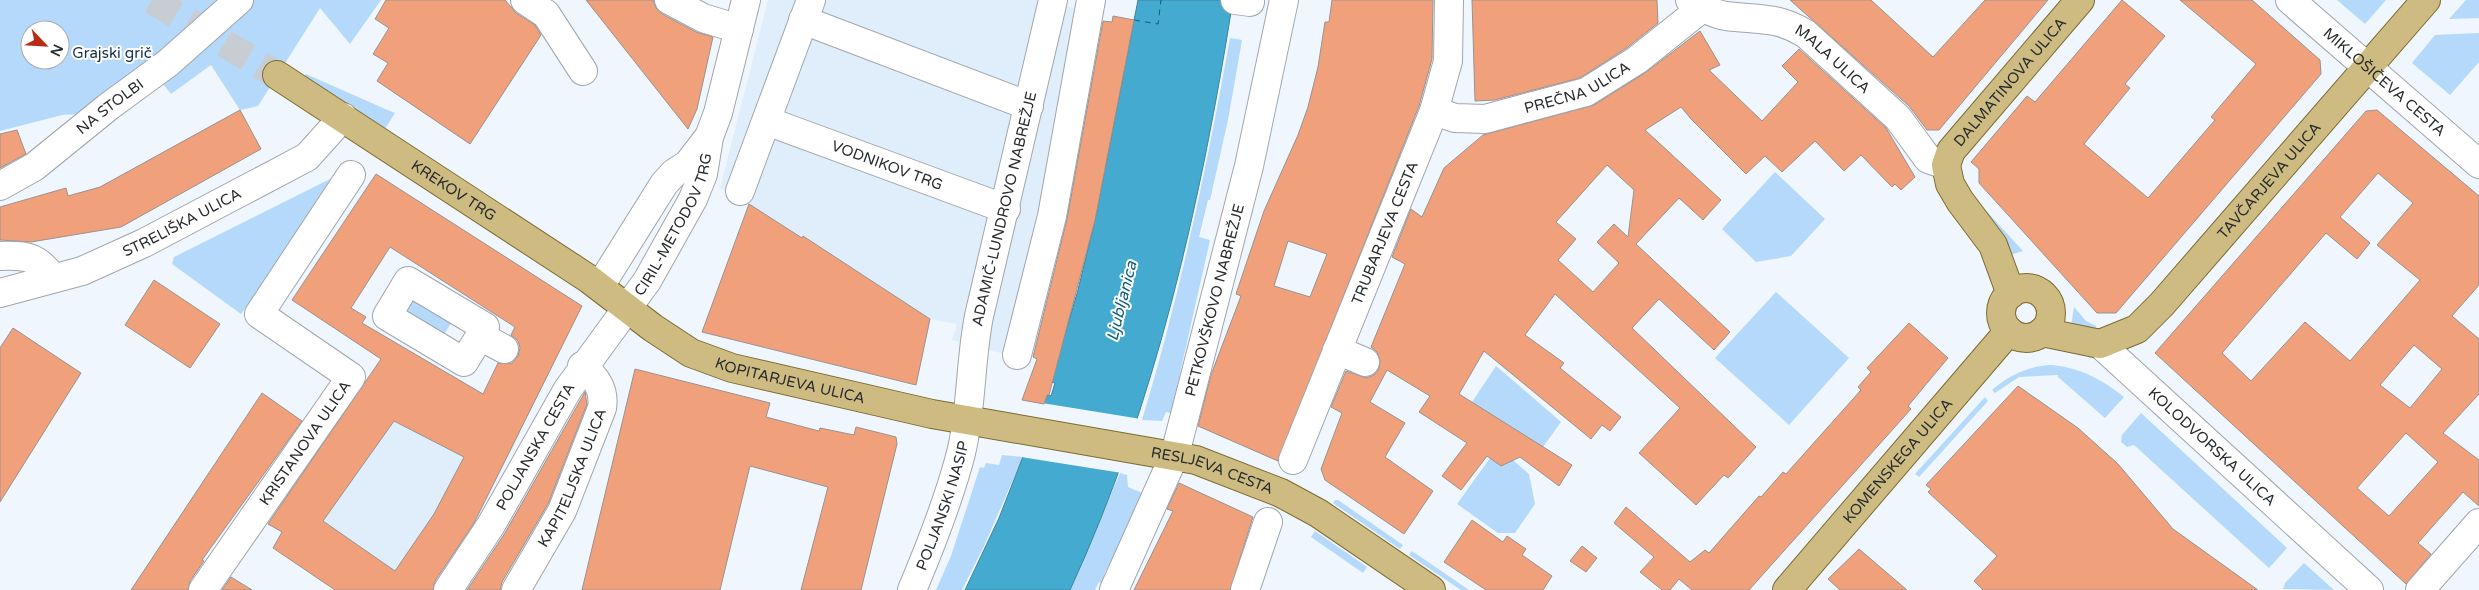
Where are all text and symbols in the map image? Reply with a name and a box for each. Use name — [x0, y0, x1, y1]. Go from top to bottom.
street label: DALMATINOVA ULICA — [1950, 14, 2070, 150]
north arrow — [20, 20, 70, 70]
street label: MALA ULICA — [1792, 20, 1874, 97]
street label: MIKLOŠIČEVA CESTA — [2320, 24, 2449, 140]
text: N — [46, 42, 66, 59]
park label: Grajski grič — [72, 44, 152, 62]
street label: PREČNA ULICA — [1522, 58, 1633, 117]
street label: NA STOLBI — [73, 75, 147, 138]
street label: ADAMIČ-LUNDROVO NABREŽJE — [968, 90, 1040, 328]
street label: TAVČARJEVA ULICA — [2214, 119, 2325, 243]
street label: VODNIKOV TRG — [829, 137, 945, 194]
street label: CIRIL-METODOV TRG — [630, 152, 715, 299]
street label: KREKOV TRG — [408, 156, 499, 225]
street label: TRUBARJEVA CESTA — [1348, 159, 1422, 307]
street label: STRELIŠKA ULICA — [120, 184, 244, 260]
street label: PETKOVŠKOVO NABREŽJE — [1181, 202, 1248, 398]
water label: Ljubljanica — [1102, 258, 1142, 343]
street label: KOPITARJEVA ULICA — [713, 354, 867, 407]
street label: KRISTANOVA ULICA — [256, 377, 355, 509]
street label: POLJANSKA CESTA — [492, 380, 579, 513]
street label: KOLODVORSKA ULICA — [2145, 384, 2280, 510]
street label: KOMENSKEGA ULICA — [1839, 395, 1956, 527]
street label: KAPITELJSKA ULICA — [534, 406, 610, 550]
street label: POLJANSKI NASIP — [912, 439, 972, 573]
street label: RESLJEVA CESTA — [1150, 443, 1276, 498]

